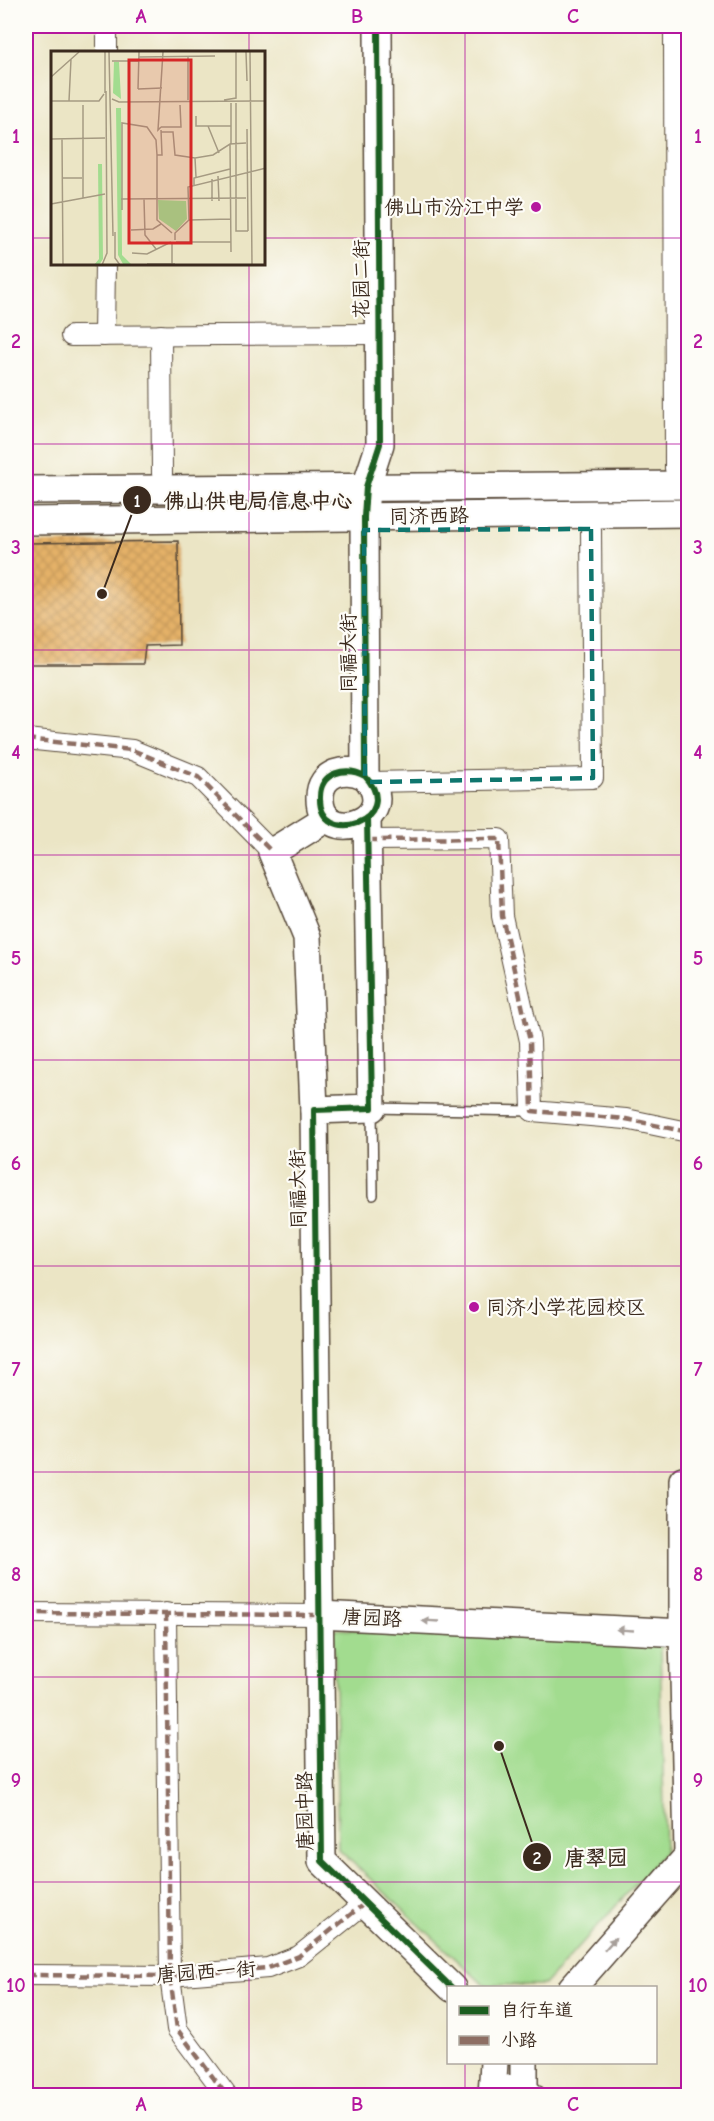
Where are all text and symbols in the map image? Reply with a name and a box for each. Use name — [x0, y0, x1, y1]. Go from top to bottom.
text: A — [135, 5, 147, 28]
text: B — [351, 5, 363, 28]
text: C — [567, 5, 579, 28]
inset map — [51, 51, 266, 266]
text: 1 — [12, 125, 20, 148]
text: 1 — [694, 125, 702, 148]
place label: 佛山市汾江中学 — [384, 196, 524, 219]
marker: 佛山市汾江中学 — [529, 200, 543, 214]
street label: 花园二街 — [350, 239, 373, 319]
text: 2 — [11, 330, 21, 353]
text: 2 — [693, 330, 703, 353]
callout: 佛山供电局信息中心 — [122, 481, 365, 520]
text: 佛山供电局信息中心 — [164, 489, 353, 513]
text: 1 — [133, 491, 141, 512]
street label: 同济西路 — [389, 504, 470, 528]
text: 3 — [11, 536, 21, 559]
text: 3 — [693, 536, 703, 559]
street label: 同福大街 — [337, 613, 360, 693]
text: 4 — [11, 741, 21, 764]
text: 4 — [693, 741, 703, 764]
text: 5 — [11, 947, 21, 970]
text: 5 — [693, 947, 703, 970]
street label: 同福大街 — [286, 1149, 310, 1229]
text: 6 — [11, 1152, 21, 1175]
text: 6 — [693, 1152, 703, 1175]
place label: 同济小学花园校区 — [486, 1296, 646, 1319]
marker: 同济小学花园校区 — [467, 1300, 481, 1314]
text: 7 — [12, 1358, 21, 1381]
text: 7 — [694, 1358, 703, 1381]
text: 8 — [11, 1563, 21, 1586]
text: 8 — [693, 1563, 703, 1586]
street label: 唐园路 — [341, 1605, 404, 1631]
one-way arrow — [420, 1616, 439, 1625]
one-way arrow — [615, 1626, 634, 1635]
text: 9 — [11, 1769, 21, 1792]
text: 9 — [693, 1769, 703, 1792]
street label: 唐园中路 — [293, 1770, 317, 1851]
callout: 唐翠园 — [522, 1838, 639, 1877]
text: 唐翠园 — [565, 1846, 628, 1870]
text: 2 — [533, 1848, 542, 1869]
one-way arrow — [604, 1936, 617, 1952]
street label: 唐园西一街 — [155, 1957, 257, 1987]
text: 10 — [6, 1974, 26, 1997]
text: 10 — [688, 1974, 708, 1997]
legend — [447, 1986, 657, 2064]
text: 自行车道 — [501, 2000, 573, 2021]
text: 小路 — [501, 2030, 537, 2051]
text: A — [135, 2093, 147, 2116]
text: B — [351, 2093, 363, 2116]
text: C — [567, 2093, 579, 2116]

